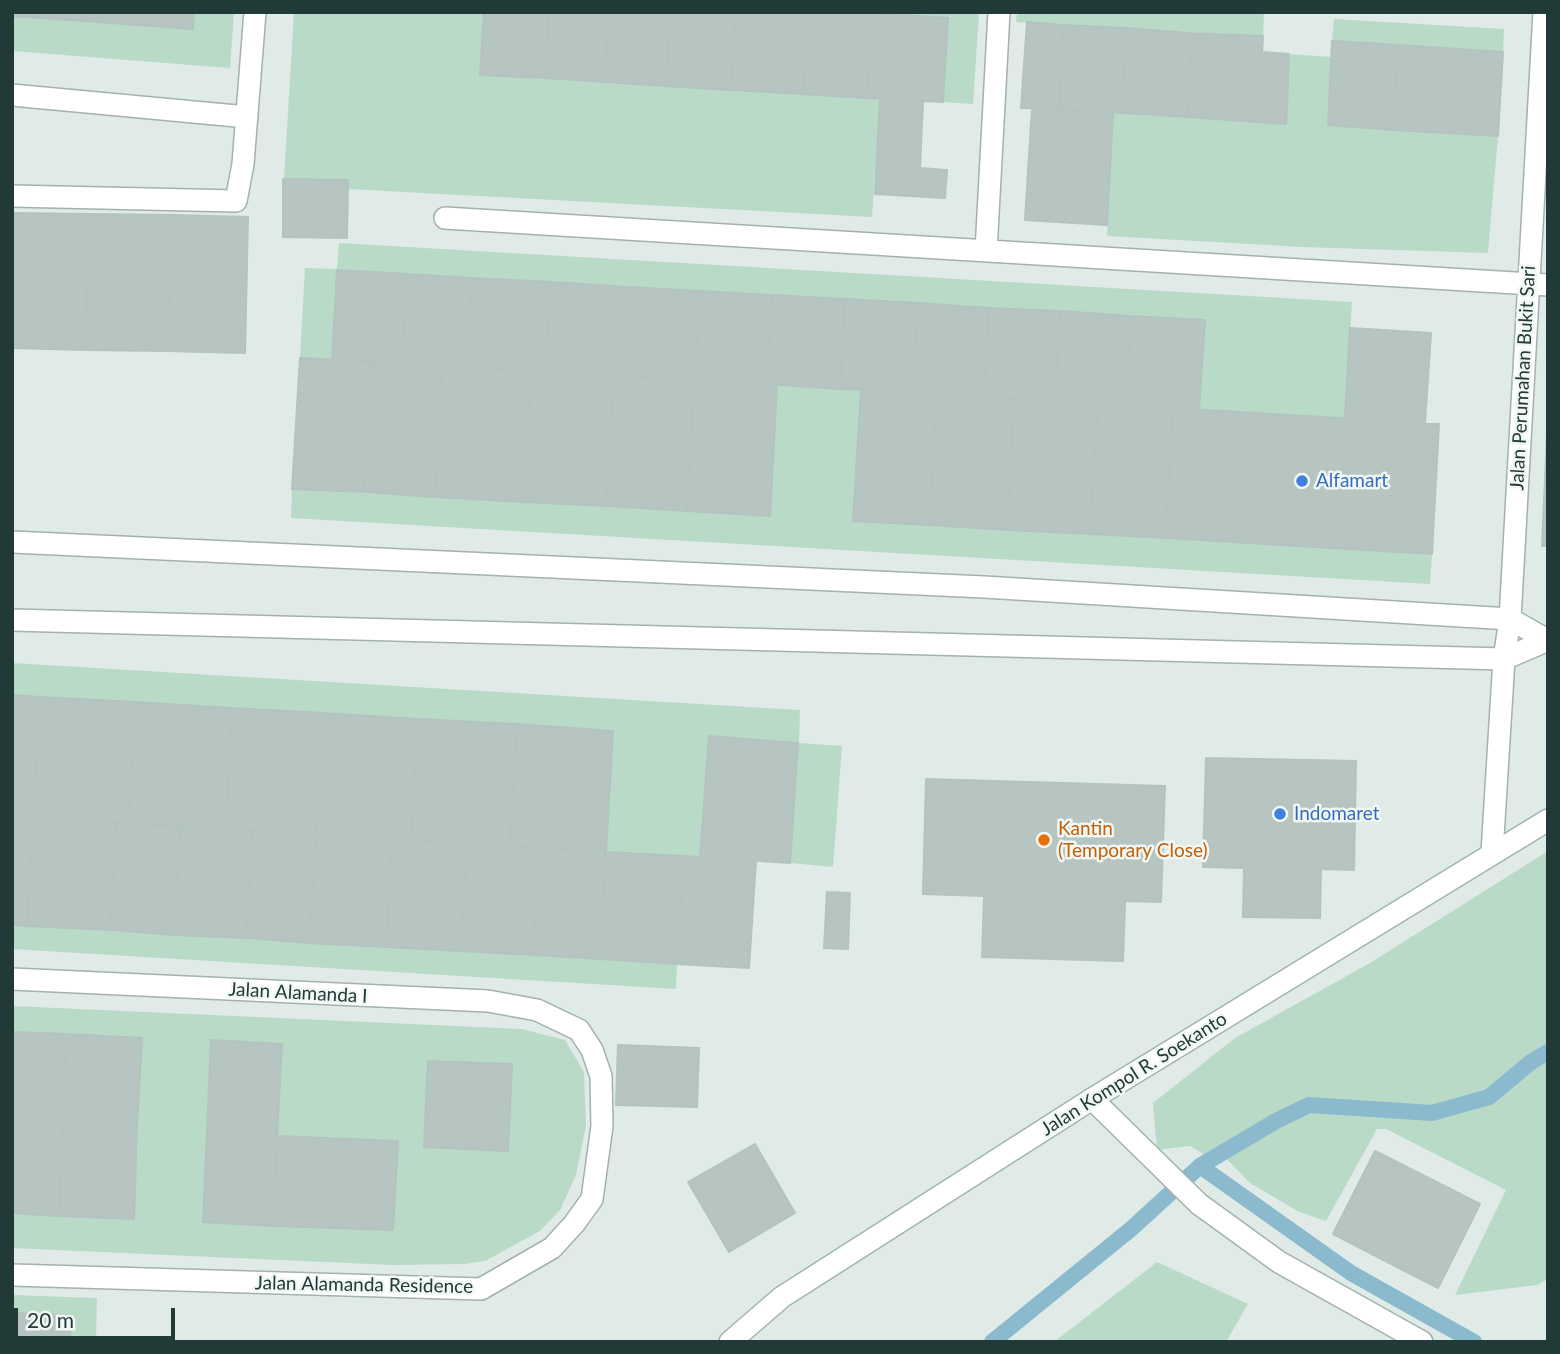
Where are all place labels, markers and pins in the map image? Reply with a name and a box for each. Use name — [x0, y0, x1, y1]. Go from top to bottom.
place label: Alfamart — [1316, 470, 1388, 492]
marker: Alfamart — [1294, 473, 1310, 489]
place label: Indomaret — [1294, 803, 1380, 825]
marker: Indomaret — [1272, 806, 1288, 822]
place label: Kantin (Temporary Close) — [1058, 818, 1208, 862]
marker: Kantin (Temporary Close) — [1036, 832, 1052, 848]

